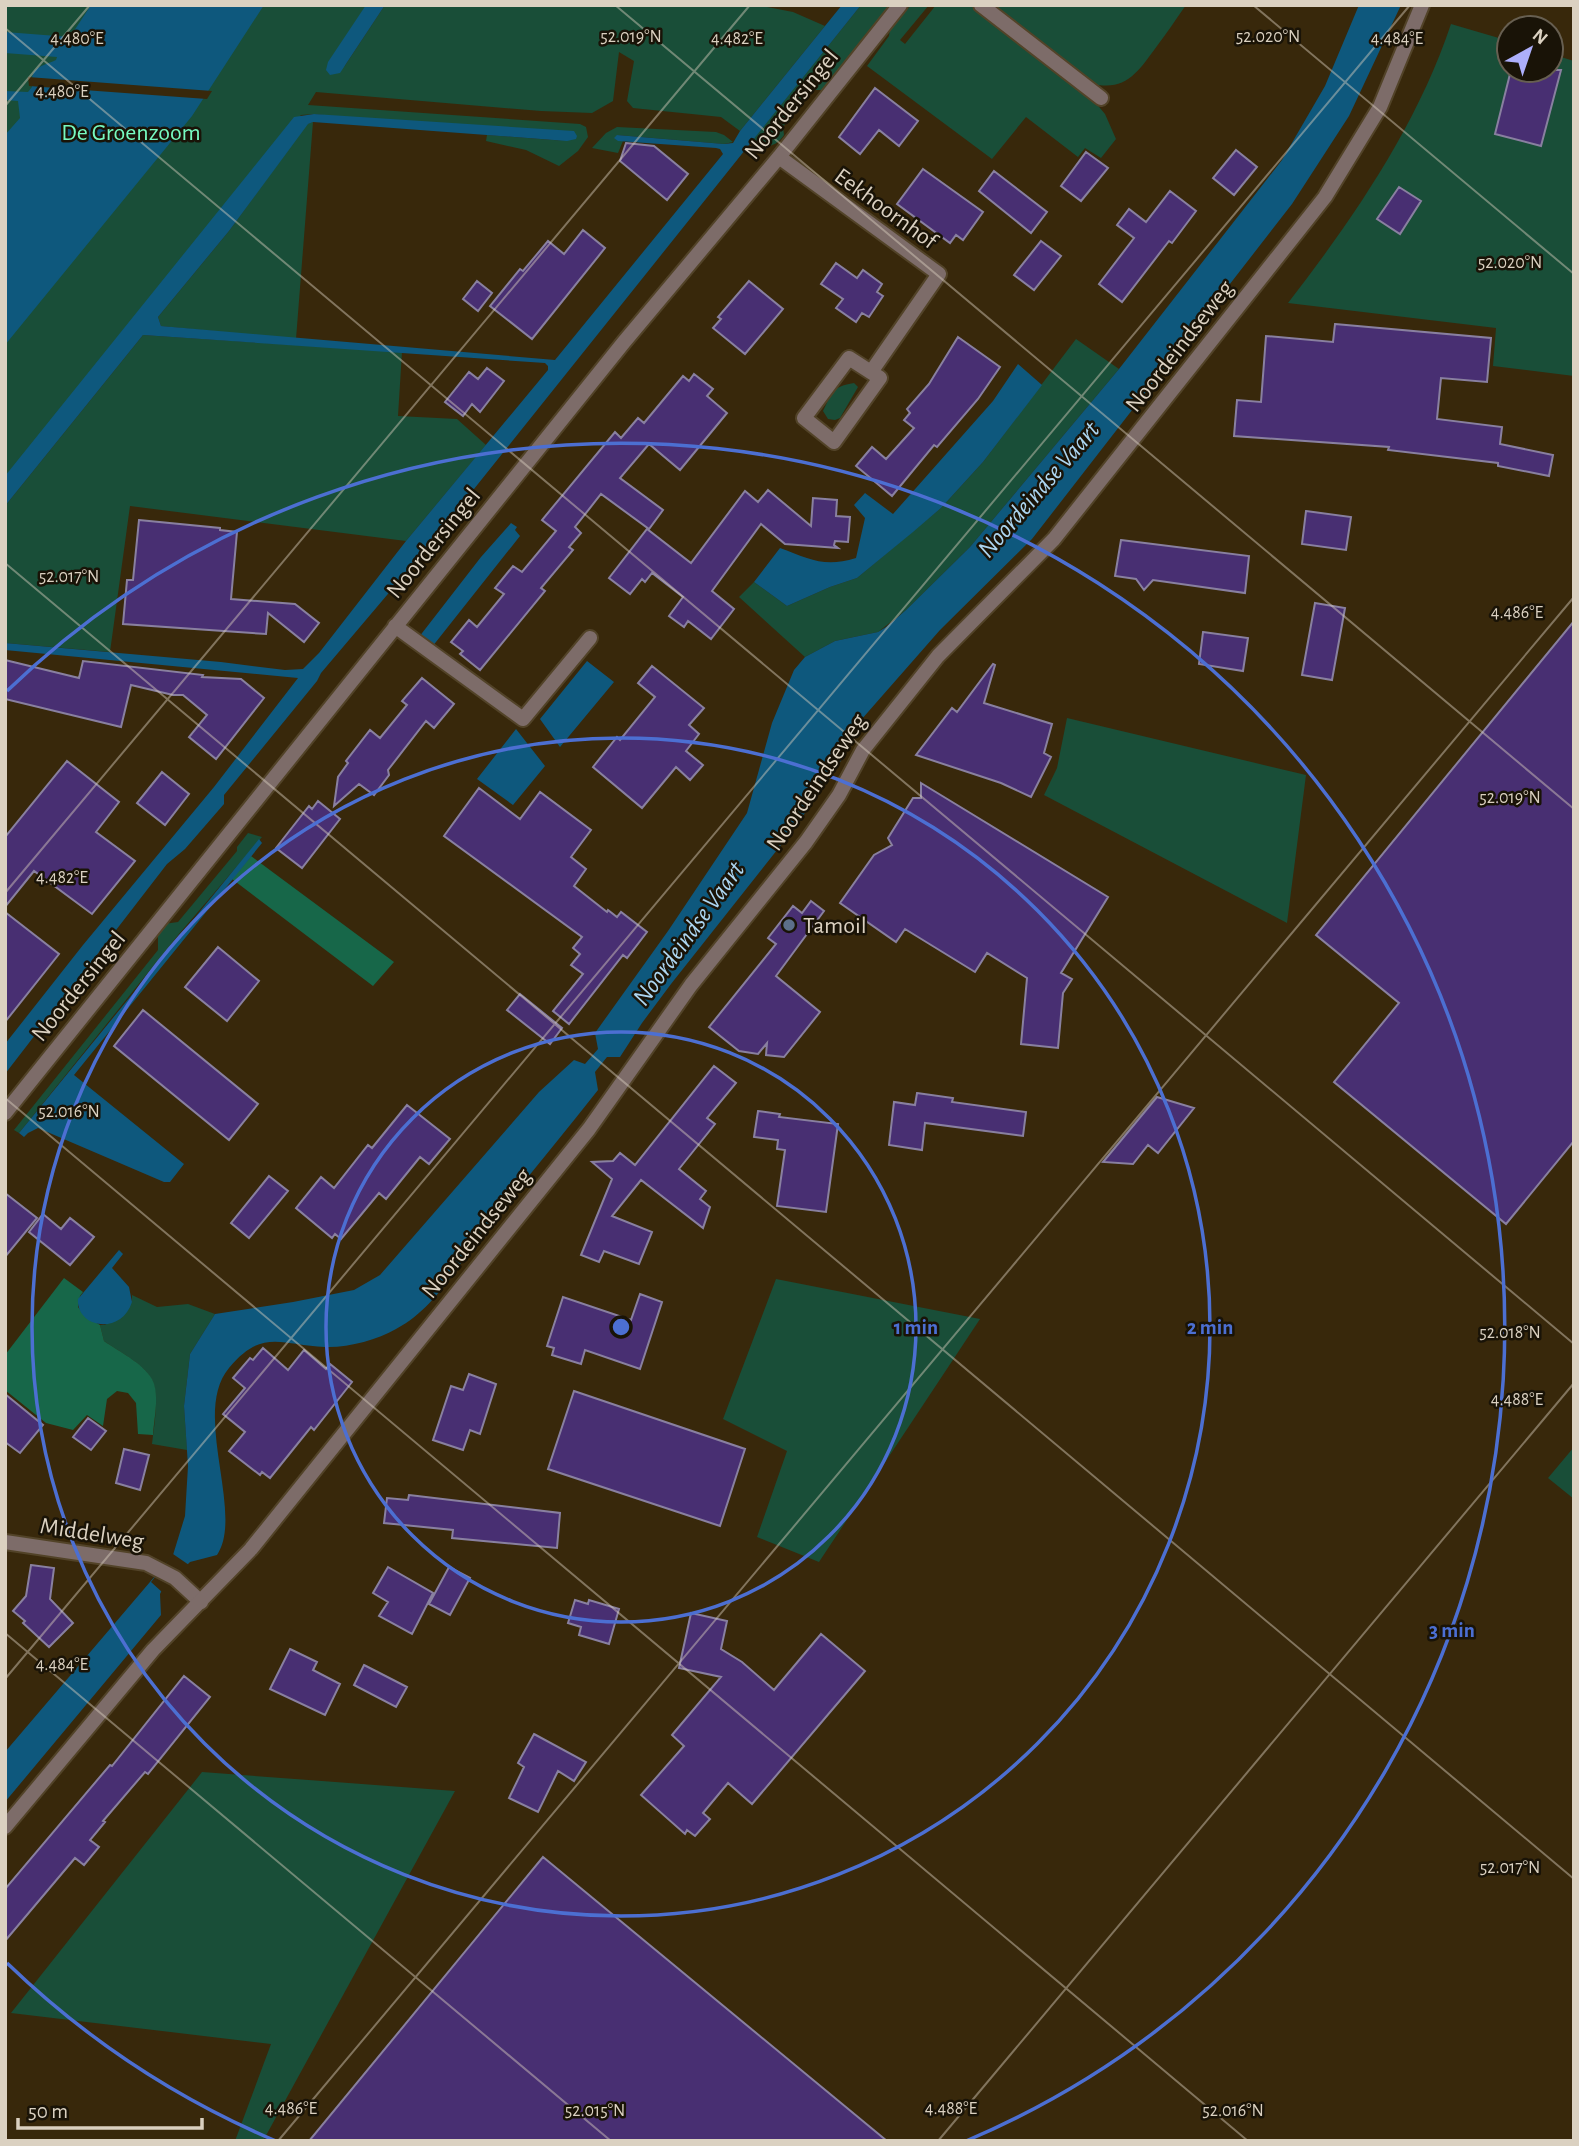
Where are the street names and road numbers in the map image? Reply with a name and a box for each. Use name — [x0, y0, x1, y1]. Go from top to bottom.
street label: Noordersingel — [740, 45, 843, 164]
street label: Eekhoornhof — [830, 164, 942, 255]
street label: Noordeindseweg — [1121, 276, 1238, 417]
street label: Noordersingel — [382, 484, 485, 603]
street label: Noordeindseweg — [762, 710, 872, 855]
street label: Noordersingel — [27, 927, 130, 1046]
street label: Noordeindseweg — [417, 1164, 536, 1303]
street label: Middelweg — [38, 1514, 146, 1554]

